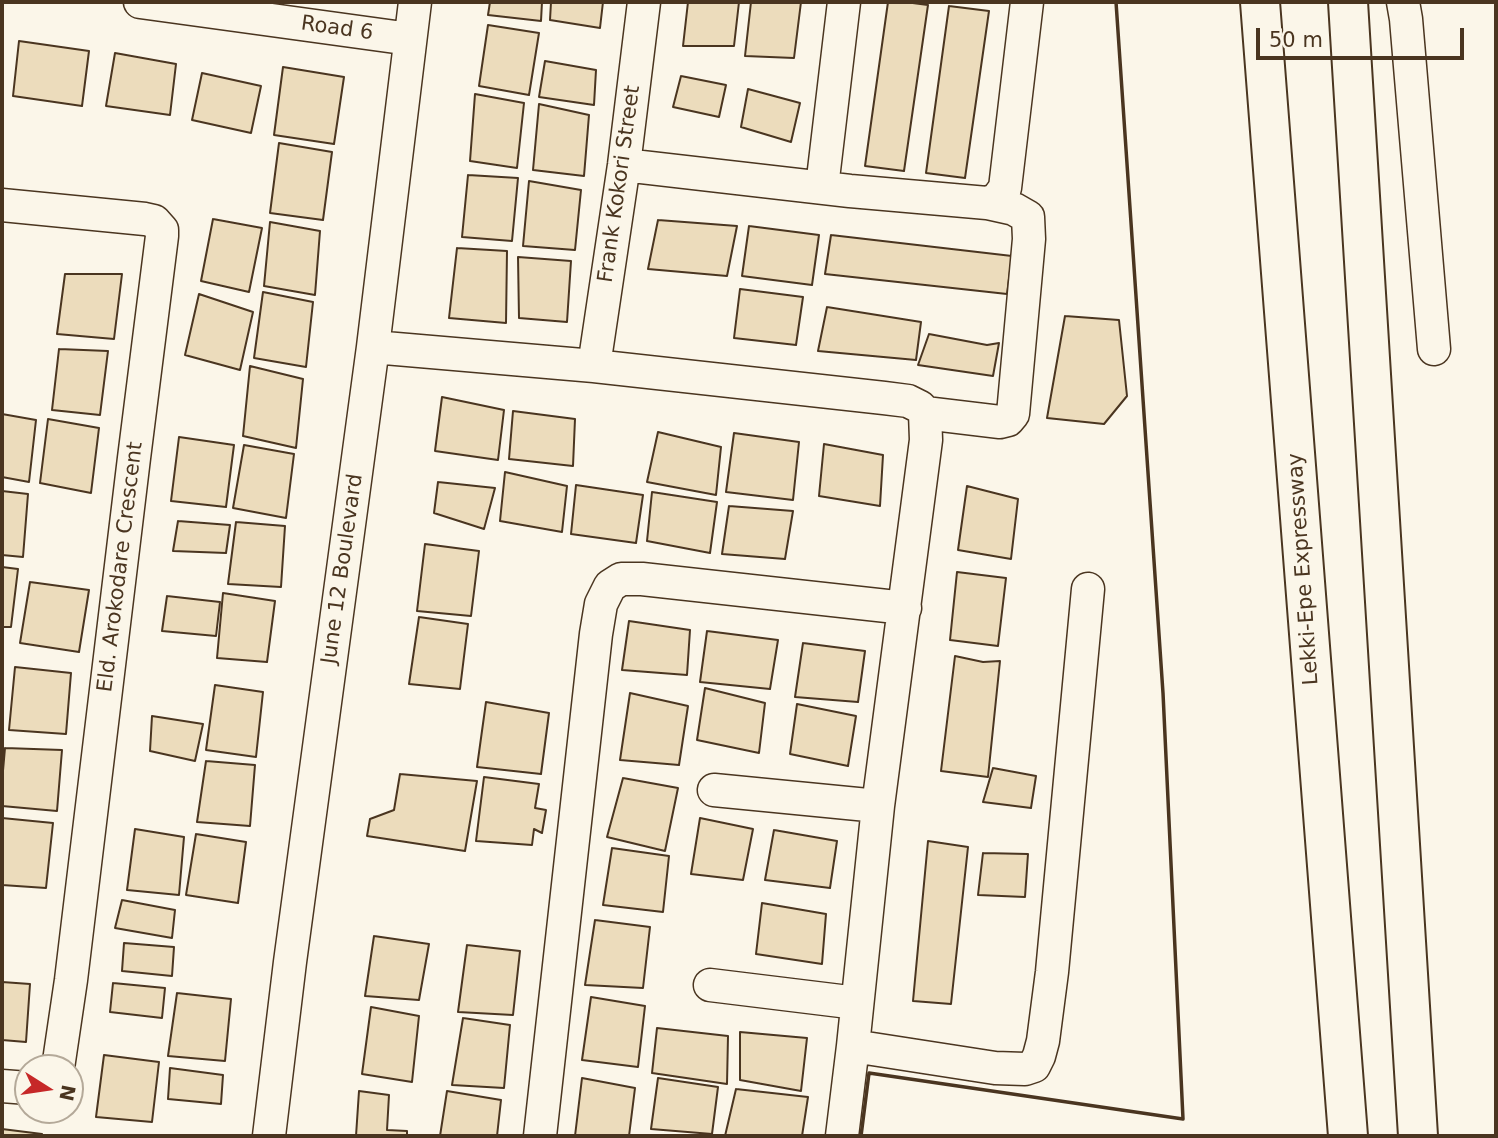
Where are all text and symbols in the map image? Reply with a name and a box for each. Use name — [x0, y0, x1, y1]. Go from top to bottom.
street label: Road 6 — [299, 11, 375, 47]
scale bar — [1260, 14, 1468, 58]
text: 50 m — [1269, 28, 1323, 52]
street label: Frank Kokori Street — [594, 84, 646, 284]
street label: Eld. Arokodare Crescent — [93, 440, 149, 694]
street label: Lekki-Epe Expressway — [1283, 452, 1325, 686]
street label: June 12 Boulevard — [317, 472, 369, 666]
north arrow — [14, 1054, 84, 1124]
text: N — [55, 1083, 80, 1103]

